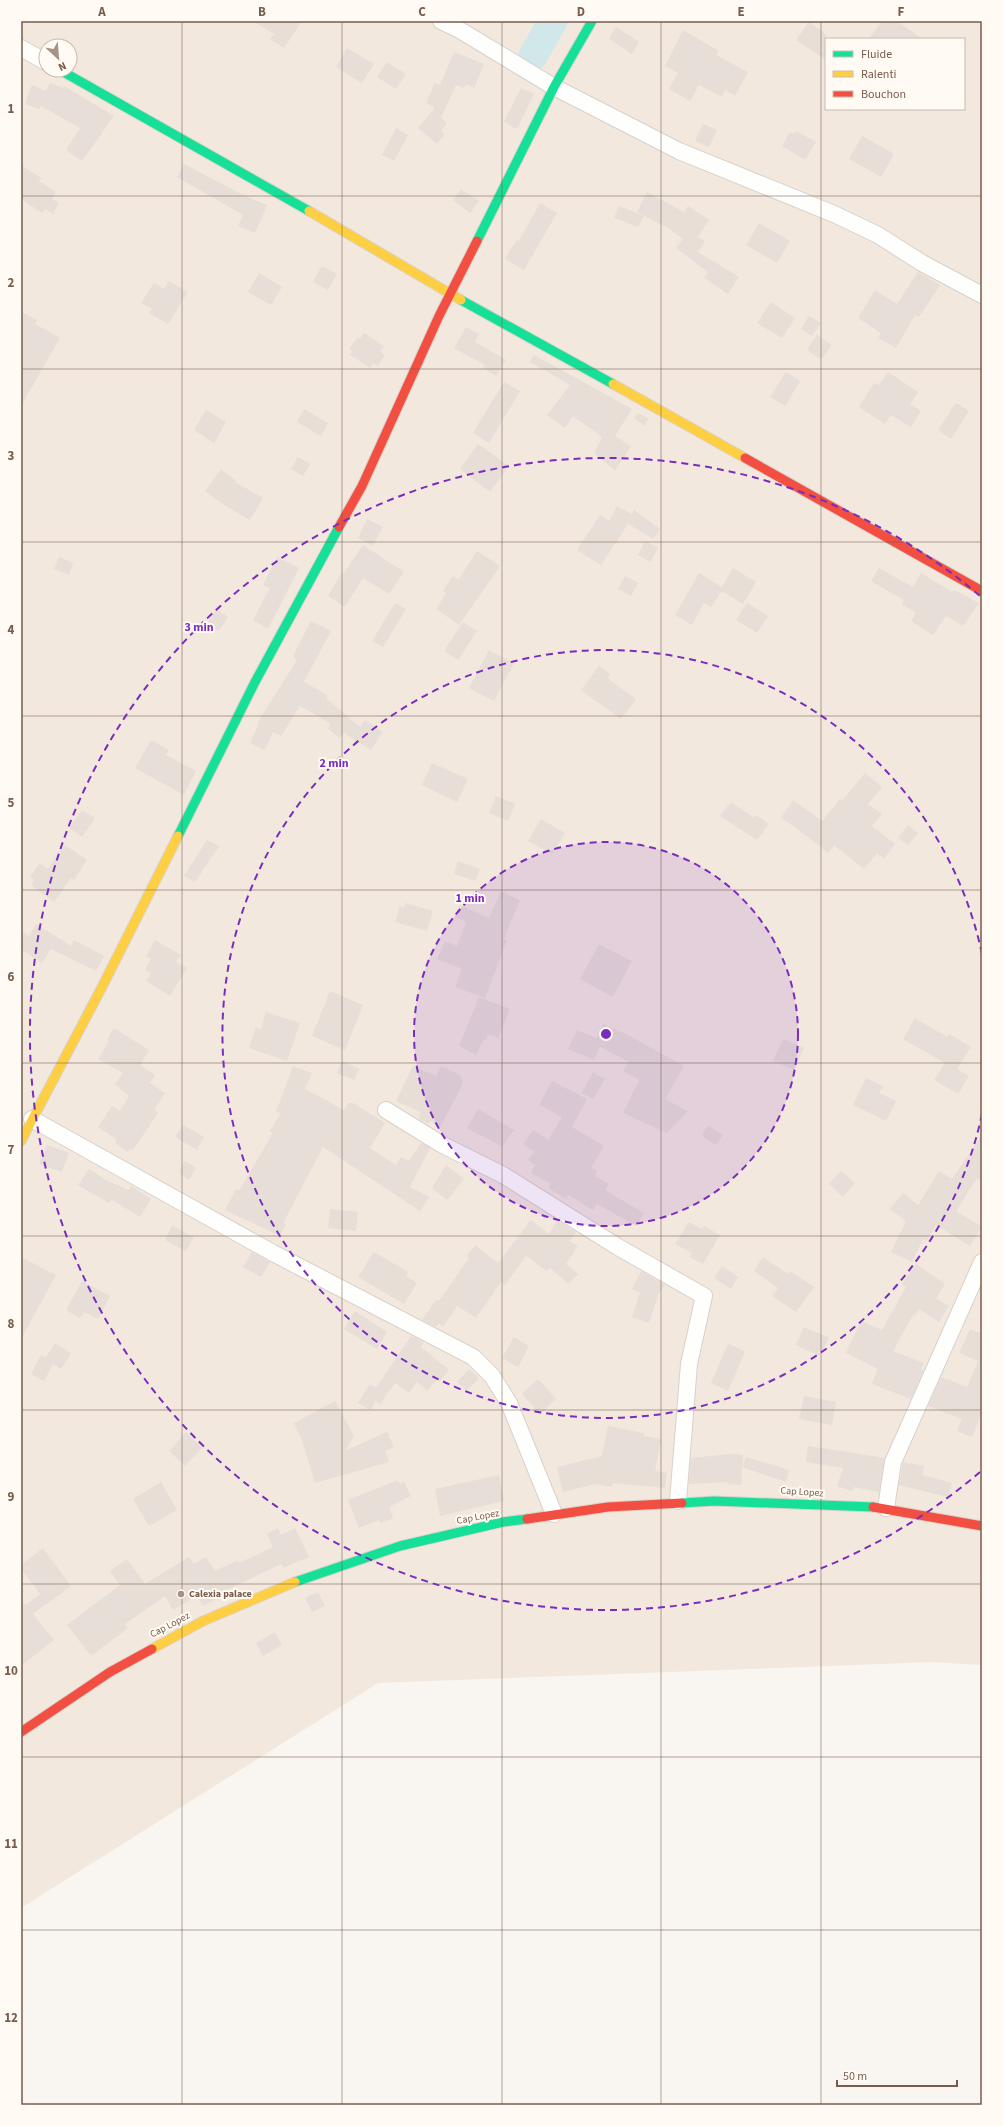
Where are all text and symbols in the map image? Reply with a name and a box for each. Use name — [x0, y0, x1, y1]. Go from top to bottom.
text: A — [97, 3, 106, 21]
text: B — [258, 3, 266, 21]
text: C — [418, 3, 426, 21]
text: D — [577, 3, 585, 21]
text: E — [737, 3, 745, 21]
text: F — [898, 3, 905, 21]
north arrow — [38, 38, 78, 78]
legend — [825, 38, 965, 110]
text: Fluide — [861, 46, 892, 63]
text: N — [56, 58, 69, 75]
text: Ralenti — [861, 66, 896, 83]
text: Bouchon — [861, 86, 906, 103]
text: 1 — [8, 100, 15, 118]
text: 2 — [8, 274, 15, 292]
text: 3 — [8, 447, 15, 465]
text: 3 min — [184, 619, 214, 636]
text: 4 — [8, 621, 15, 639]
text: 2 min — [319, 755, 349, 772]
text: 5 — [8, 794, 15, 812]
text: 1 min — [455, 890, 485, 907]
text: 6 — [8, 968, 15, 986]
centre of rings — [599, 1027, 613, 1041]
text: 7 — [8, 1141, 15, 1159]
text: 8 — [8, 1315, 15, 1333]
street label: Cap Lopez — [780, 1484, 824, 1500]
text: 9 — [8, 1488, 15, 1506]
street label: Cap Lopez — [455, 1506, 501, 1528]
place label: Calexia palace — [189, 1587, 252, 1601]
marker: Calexia palace — [176, 1589, 186, 1599]
street label: Cap Lopez — [148, 1609, 192, 1641]
text: 10 — [4, 1662, 18, 1680]
text: 11 — [4, 1835, 18, 1853]
text: 12 — [4, 2009, 18, 2027]
scale bar — [837, 2062, 957, 2088]
text: 50 m — [843, 2068, 867, 2085]

